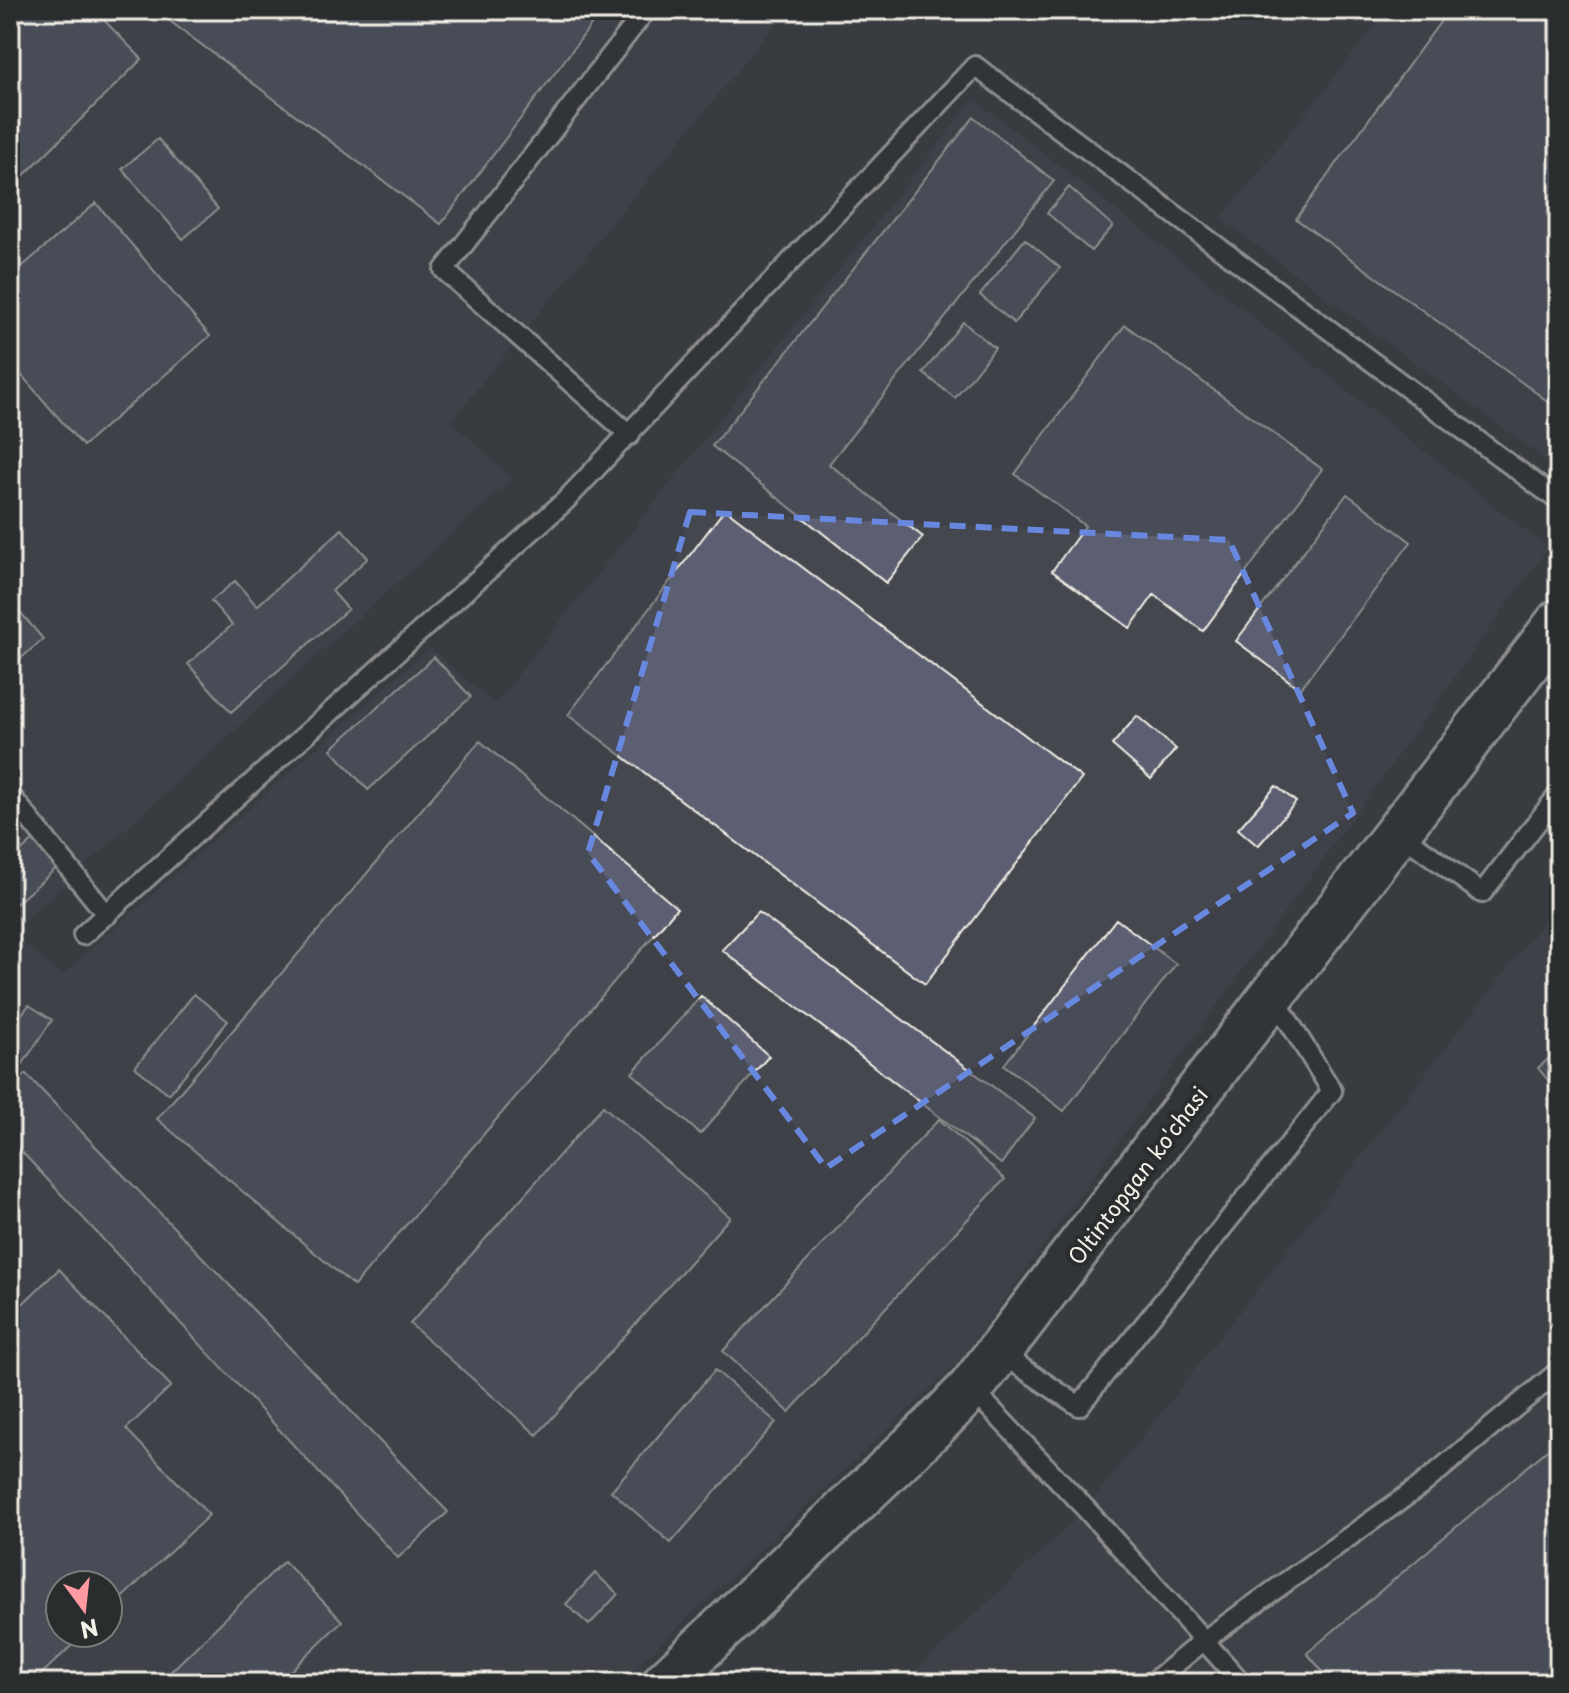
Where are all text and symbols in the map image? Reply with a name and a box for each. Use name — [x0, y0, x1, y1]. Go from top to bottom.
street label: Oltintopgan ko'chasi — [1059, 1079, 1215, 1271]
north arrow — [44, 1569, 124, 1649]
text: N — [77, 1612, 102, 1648]

